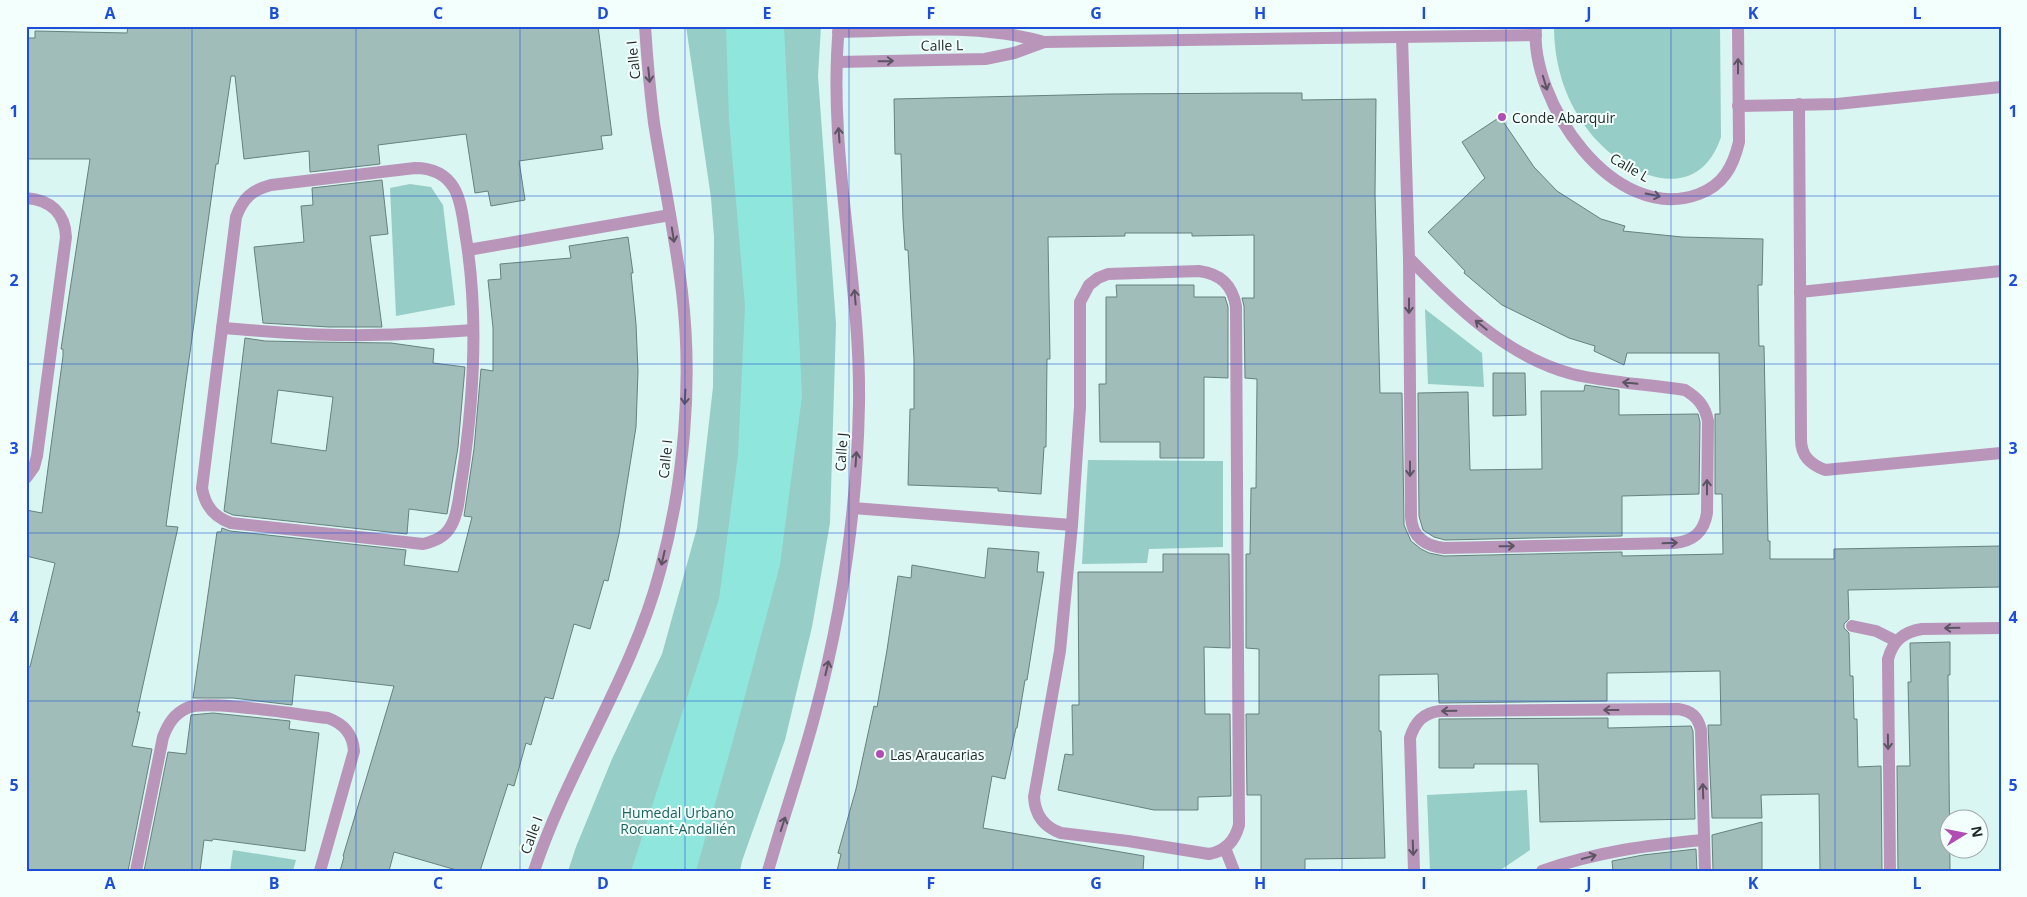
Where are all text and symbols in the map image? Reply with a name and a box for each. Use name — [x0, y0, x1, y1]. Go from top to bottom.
text: A — [104, 2, 116, 24]
text: B — [269, 2, 279, 24]
text: C — [433, 2, 443, 24]
text: D — [597, 2, 609, 24]
text: E — [763, 2, 772, 24]
text: F — [927, 2, 935, 24]
text: G — [1090, 2, 1102, 24]
text: H — [1254, 2, 1266, 24]
text: I — [1421, 2, 1427, 24]
text: J — [1584, 2, 1592, 24]
text: K — [1748, 2, 1759, 24]
text: L — [1912, 2, 1922, 24]
street label: Calle L — [921, 35, 963, 55]
street label: Calle I — [622, 40, 644, 80]
one-way arrow — [878, 56, 894, 66]
one-way arrow — [1733, 58, 1743, 74]
one-way arrow — [644, 66, 654, 82]
one-way arrow — [1541, 75, 1551, 91]
text: 1 — [9, 100, 19, 122]
text: 1 — [2008, 100, 2018, 122]
place label: Conde Abarquir — [1512, 108, 1615, 127]
marker: Conde Abarquir — [1496, 111, 1508, 123]
one-way arrow — [835, 128, 844, 144]
street label: Calle L — [1607, 148, 1653, 186]
one-way arrow — [1644, 191, 1660, 200]
one-way arrow — [669, 227, 679, 243]
text: 2 — [9, 269, 19, 291]
text: 2 — [2008, 269, 2018, 291]
one-way arrow — [851, 289, 860, 305]
one-way arrow — [1404, 298, 1414, 314]
one-way arrow — [1475, 320, 1488, 331]
one-way arrow — [1622, 378, 1638, 388]
one-way arrow — [680, 389, 689, 405]
street label: Calle J — [830, 432, 852, 472]
text: 3 — [9, 437, 19, 459]
text: 3 — [2008, 437, 2018, 459]
street label: Calle I — [654, 439, 676, 479]
one-way arrow — [852, 452, 861, 468]
one-way arrow — [1406, 461, 1415, 477]
one-way arrow — [1702, 479, 1712, 496]
one-way arrow — [1661, 538, 1677, 548]
one-way arrow — [1499, 542, 1515, 551]
one-way arrow — [658, 549, 667, 565]
text: 4 — [9, 606, 19, 628]
text: 4 — [2008, 606, 2018, 628]
one-way arrow — [1944, 623, 1960, 633]
one-way arrow — [823, 660, 832, 676]
one-way arrow — [1603, 705, 1620, 715]
one-way arrow — [1441, 706, 1457, 716]
one-way arrow — [1884, 734, 1893, 750]
place label: Las Araucarias — [890, 745, 985, 764]
marker: Las Araucarias — [874, 748, 886, 760]
text: 5 — [9, 774, 19, 796]
text: 5 — [2008, 774, 2018, 796]
one-way arrow — [1698, 783, 1707, 799]
park label: Humedal Urbano Rocuant-Andalién — [620, 803, 736, 838]
north arrow — [1940, 810, 1990, 860]
street label: Calle I — [515, 813, 547, 857]
one-way arrow — [778, 817, 788, 833]
text: N — [1967, 824, 1988, 839]
one-way arrow — [1409, 839, 1418, 855]
one-way arrow — [1580, 851, 1596, 861]
text: A — [104, 872, 116, 894]
text: B — [269, 872, 279, 894]
text: C — [433, 872, 443, 894]
text: D — [597, 872, 609, 894]
text: E — [763, 872, 772, 894]
text: F — [927, 872, 935, 894]
text: G — [1090, 872, 1102, 894]
text: H — [1254, 872, 1266, 894]
text: I — [1421, 872, 1427, 894]
text: J — [1584, 872, 1592, 894]
text: K — [1748, 872, 1759, 894]
text: L — [1912, 872, 1922, 894]

